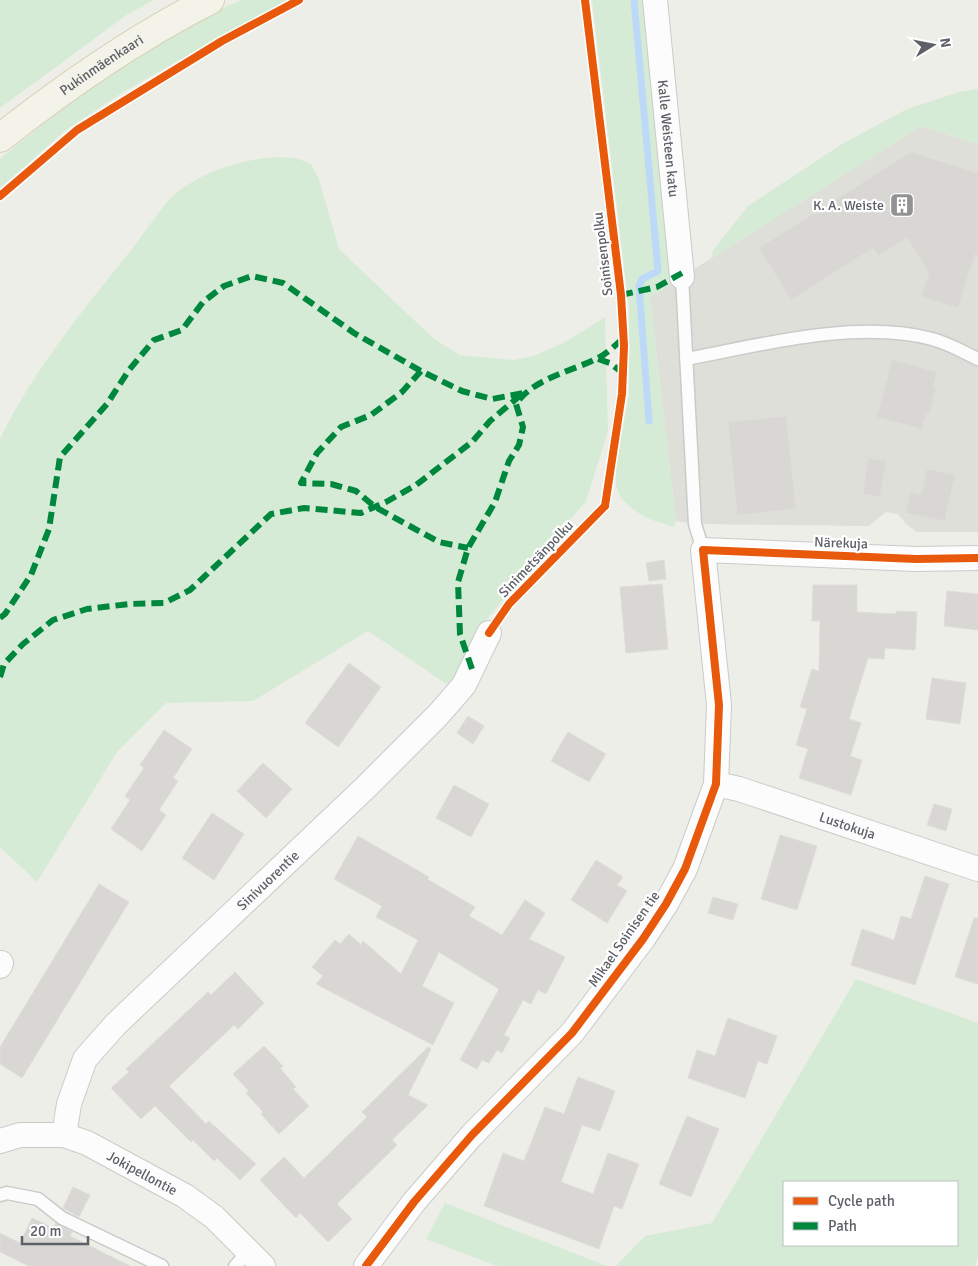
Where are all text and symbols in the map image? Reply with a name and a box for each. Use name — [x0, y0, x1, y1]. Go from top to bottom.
north arrow — [908, 20, 958, 70]
street label: Pukinmäenkaari — [56, 31, 146, 99]
text: N — [936, 37, 955, 49]
street label: Kalle Weisteen katu — [654, 79, 683, 198]
building icon: K. A. Weiste — [889, 192, 915, 218]
place label: K. A. Weiste — [813, 197, 884, 214]
street label: Soinisenpolku — [589, 211, 617, 297]
street label: Sinimetsänpolku — [495, 517, 577, 601]
street label: Närekuja — [814, 534, 868, 552]
street label: Lustokuja — [817, 808, 878, 843]
street label: Sinivuorentie — [233, 847, 302, 914]
street label: Mikael Soinisen tie — [585, 888, 663, 990]
street label: Jokipellontie — [104, 1147, 180, 1199]
legend — [783, 1181, 958, 1246]
text: Cycle path — [828, 1192, 895, 1210]
scale bar — [22, 1214, 89, 1246]
text: Path — [828, 1217, 857, 1235]
text: 20 m — [30, 1222, 61, 1240]

